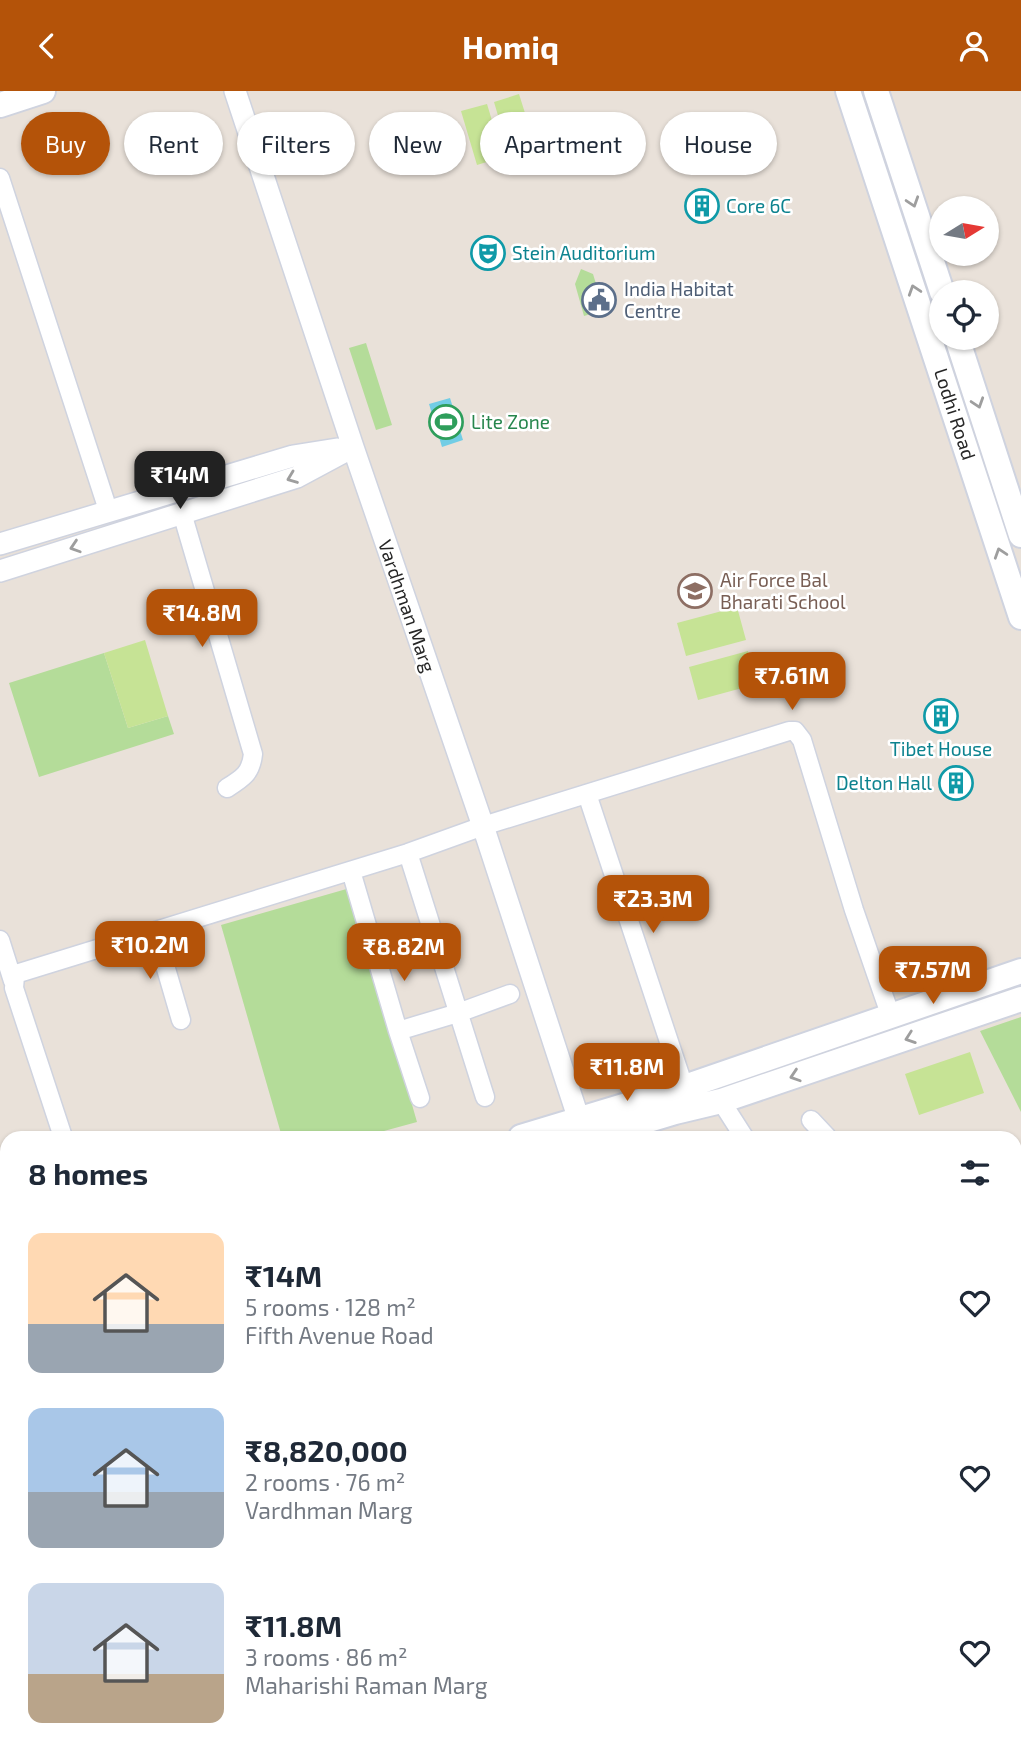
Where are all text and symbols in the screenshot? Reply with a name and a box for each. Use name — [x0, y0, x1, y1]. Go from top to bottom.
icon: back — [28, 27, 66, 65]
text: Homiq — [462, 27, 559, 65]
icon: person — [955, 27, 993, 65]
chip: Buy — [21, 112, 110, 175]
chip: Rent — [124, 112, 223, 175]
chip: Filters — [237, 112, 355, 175]
chip: New — [369, 112, 466, 175]
chip: Apartment — [480, 112, 646, 175]
chip: House — [660, 112, 777, 175]
building icon: Core 6C — [683, 187, 721, 225]
place label: Core 6C — [726, 194, 791, 217]
one-way arrow — [905, 196, 919, 208]
north arrow — [929, 196, 999, 266]
map controls — [929, 196, 999, 350]
theatre icon: Stein Auditorium — [469, 234, 507, 272]
place label: Stein Auditorium — [512, 241, 656, 264]
place label: India Habitat Centre — [624, 277, 734, 322]
button: locate — [929, 280, 999, 350]
public building icon: India Habitat Centre — [580, 281, 618, 319]
one-way arrow — [908, 284, 922, 296]
street label: Lodhi Road — [930, 365, 981, 463]
one-way arrow — [970, 396, 984, 408]
sports icon: Lite Zone — [427, 403, 465, 441]
place label: Lite Zone — [471, 410, 550, 433]
pin: ₹14M — [139, 451, 221, 511]
text: ₹14M — [150, 460, 210, 488]
one-way arrow — [287, 469, 299, 483]
street label: Vardhman Marg — [374, 537, 441, 675]
one-way arrow — [70, 539, 82, 553]
one-way arrow — [994, 547, 1008, 559]
place label: Air Force Bal Bharati School — [720, 568, 846, 613]
school or university icon: Air Force Bal Bharati School — [676, 572, 714, 610]
pin: ₹14.8M — [145, 589, 259, 649]
text: ₹14.8M — [162, 598, 242, 626]
pin: ₹7.61M — [735, 653, 849, 712]
text: ₹7.61M — [755, 661, 829, 689]
building icon: Tibet House — [922, 697, 960, 735]
place label: Tibet House — [890, 737, 992, 760]
building icon: Delton Hall — [937, 764, 975, 802]
place label: Delton Hall — [836, 771, 932, 794]
pin: ₹23.3M — [596, 875, 710, 935]
text: ₹23.3M — [613, 884, 693, 912]
pin: ₹10.2M — [93, 921, 207, 981]
pin: ₹8.82M — [347, 923, 461, 983]
text: ₹10.2M — [111, 930, 189, 958]
text: ₹8.82M — [363, 932, 445, 960]
pin: ₹7.57M — [876, 947, 990, 1006]
text: ₹7.57M — [895, 955, 971, 983]
one-way arrow — [905, 1030, 917, 1044]
pin: ₹11.8M — [570, 1044, 684, 1103]
text: ₹11.8M — [590, 1052, 664, 1080]
one-way arrow — [789, 1068, 801, 1083]
icon: filters — [956, 1154, 994, 1192]
text: 8 homes — [28, 1155, 148, 1191]
text: ₹14M — [245, 1257, 322, 1293]
icon: home — [84, 1261, 168, 1345]
icon: heart — [956, 1284, 994, 1322]
text: 5 rooms · 128 m² — [245, 1293, 416, 1321]
text: Fifth Avenue Road — [245, 1321, 434, 1349]
text: ₹8,820,000 — [245, 1432, 408, 1468]
icon: home — [84, 1436, 168, 1520]
icon: heart — [956, 1459, 994, 1497]
text: 2 rooms · 76 m² — [245, 1468, 405, 1496]
text: Vardhman Marg — [245, 1496, 413, 1524]
text: ₹11.8M — [245, 1607, 342, 1643]
icon: home — [84, 1611, 168, 1695]
icon: heart — [956, 1634, 994, 1672]
text: 3 rooms · 86 m² — [245, 1643, 407, 1671]
text: Maharishi Raman Marg — [245, 1671, 487, 1699]

